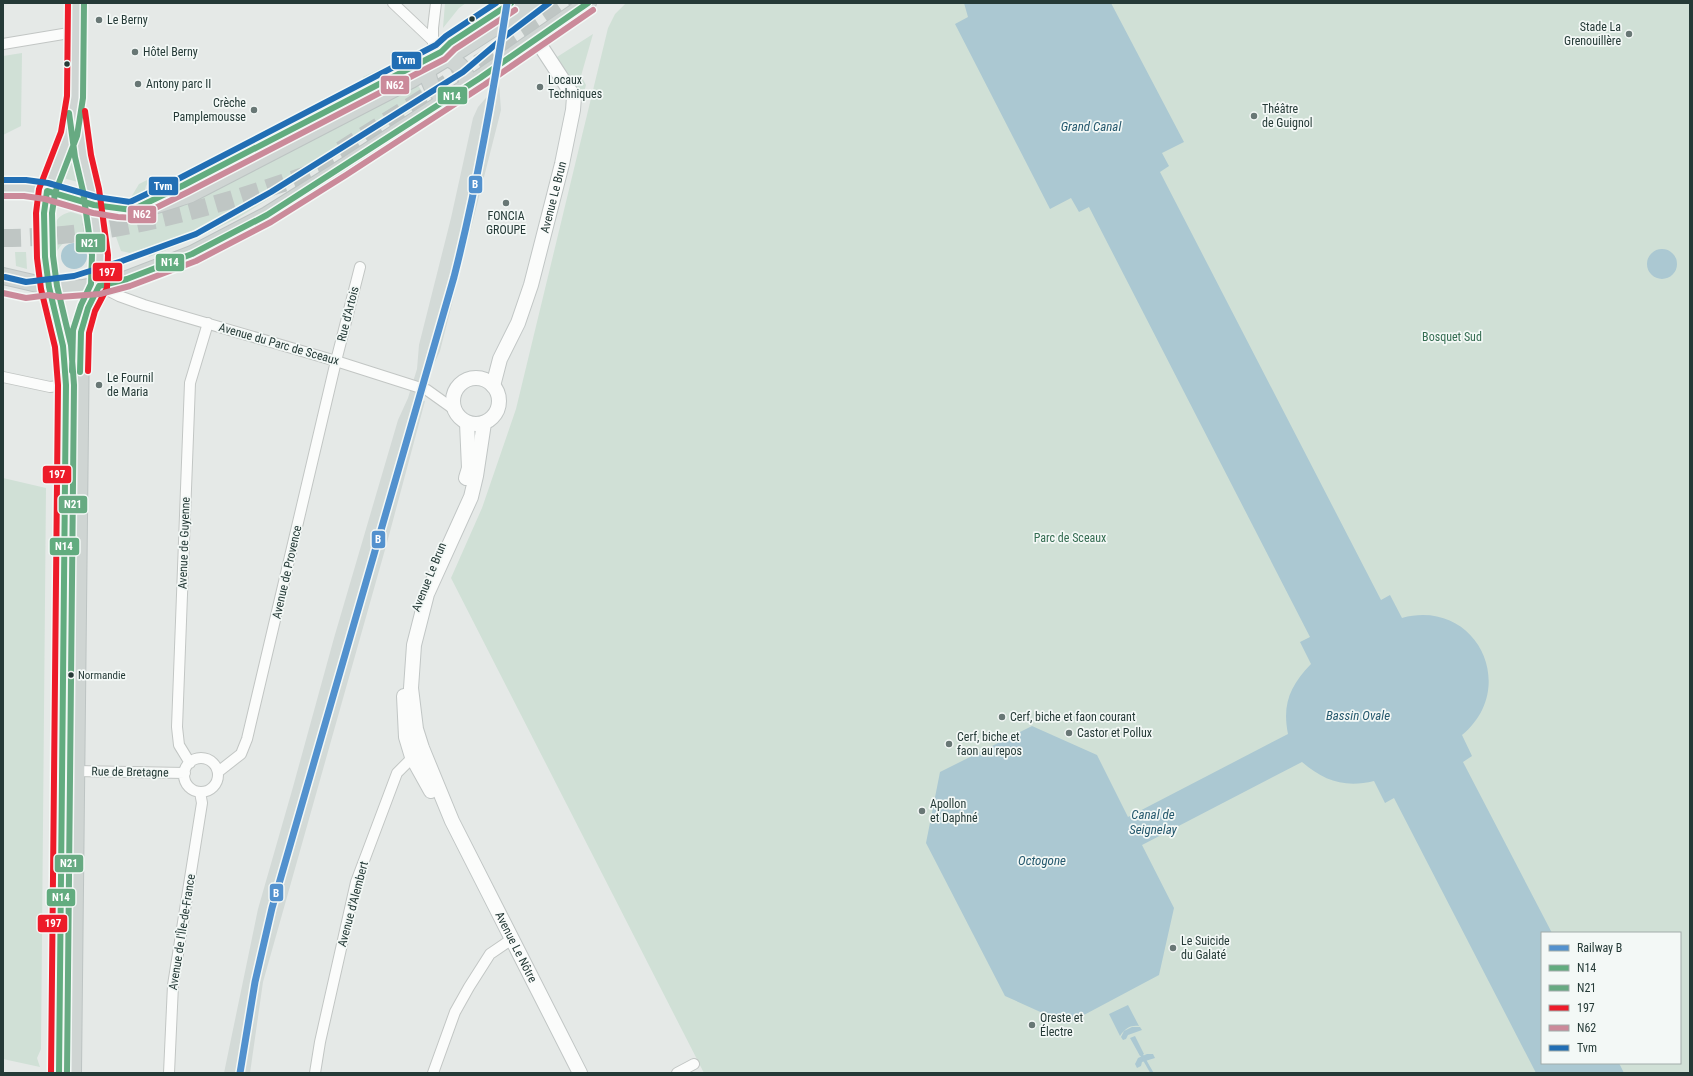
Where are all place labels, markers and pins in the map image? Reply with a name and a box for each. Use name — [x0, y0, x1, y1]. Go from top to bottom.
place label: Le Berny — [107, 13, 148, 27]
unlabelled marker — [467, 14, 477, 24]
marker: Le Berny — [94, 15, 104, 25]
place label: Stade La Grenouillère — [1564, 20, 1621, 48]
marker: Stade La Grenouillère — [1624, 29, 1634, 39]
place label: Hôtel Berny — [143, 45, 198, 59]
marker: Hôtel Berny — [130, 47, 140, 57]
unlabelled marker — [62, 59, 72, 69]
place label: Locaux Techniques — [548, 73, 602, 101]
place label: Antony parc II — [146, 77, 211, 91]
marker: Antony parc II — [133, 79, 143, 89]
marker: Locaux Techniques — [535, 82, 545, 92]
place label: Crèche Pamplemousse — [173, 96, 246, 124]
place label: Théâtre de Guignol — [1262, 102, 1312, 130]
marker: Crèche Pamplemousse — [249, 105, 259, 115]
marker: Théâtre de Guignol — [1249, 111, 1259, 121]
marker: FONCIA GROUPE — [501, 198, 511, 208]
place label: FONCIA GROUPE — [486, 209, 526, 237]
place label: Le Fournil de Maria — [107, 371, 154, 399]
marker: Le Fournil de Maria — [94, 380, 104, 390]
place label: Normandie — [78, 669, 126, 682]
marker: Normandie — [66, 670, 76, 680]
place label: Cerf, biche et faon courant — [1010, 710, 1136, 724]
marker: Cerf, biche et faon courant — [997, 712, 1007, 722]
place label: Castor et Pollux — [1077, 726, 1152, 740]
marker: Castor et Pollux — [1064, 728, 1074, 738]
place label: Cerf, biche et faon au repos — [957, 730, 1022, 758]
marker: Cerf, biche et faon au repos — [944, 739, 954, 749]
place label: Apollon et Daphné — [930, 797, 978, 825]
marker: Apollon et Daphné — [917, 806, 927, 816]
place label: Le Suicide du Galaté — [1181, 934, 1230, 962]
marker: Le Suicide du Galaté — [1168, 943, 1178, 953]
place label: Oreste et Électre — [1040, 1011, 1083, 1039]
marker: Oreste et Électre — [1027, 1020, 1037, 1030]

